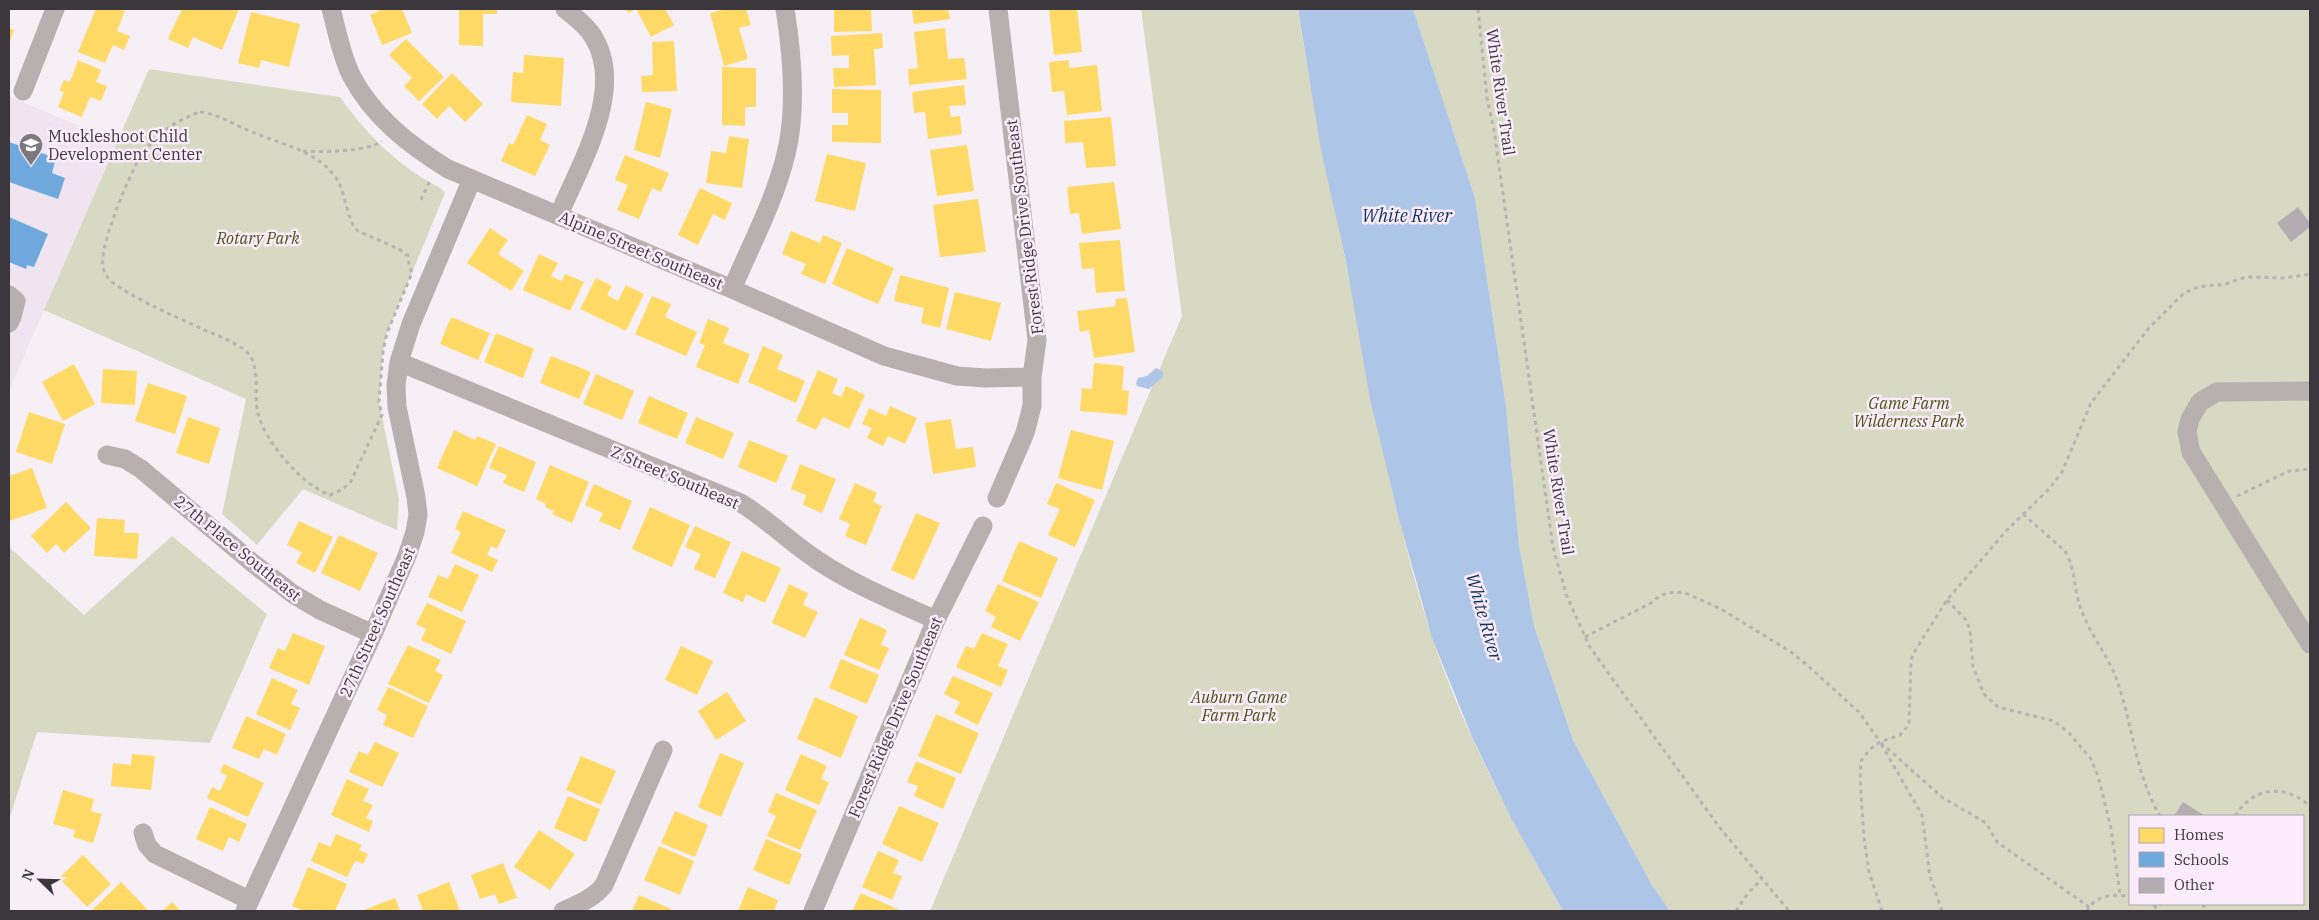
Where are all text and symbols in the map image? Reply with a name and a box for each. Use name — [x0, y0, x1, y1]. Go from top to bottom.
street label: White River Trail — [1482, 27, 1520, 157]
street label: Forest Ridge Drive Southeast — [1001, 118, 1047, 336]
place label: Muckleshoot Child Development Center — [48, 126, 202, 164]
school or university icon: Muckleshoot Child Development Center — [18, 132, 44, 166]
water label: White River — [1362, 204, 1453, 227]
street label: Alpine Street Southeast — [556, 206, 726, 294]
park label: Rotary Park — [215, 228, 300, 248]
park label: Game Farm Wilderness Park — [1853, 393, 1965, 431]
street label: White River Trail — [1539, 427, 1579, 557]
street label: Z Street Southeast — [608, 441, 742, 513]
street label: 27th Place Southeast — [171, 491, 306, 605]
street label: 27th Street Southeast — [335, 544, 419, 700]
water label: White River — [1461, 570, 1508, 665]
street label: Forest Ridge Drive Southeast — [844, 613, 947, 821]
park label: Auburn Game Farm Park — [1190, 687, 1287, 725]
legend — [2129, 815, 2304, 905]
text: Homes — [2174, 825, 2224, 844]
text: Schools — [2174, 850, 2229, 869]
north arrow — [15, 855, 65, 905]
text: N — [18, 866, 38, 884]
text: Other — [2174, 875, 2214, 894]

